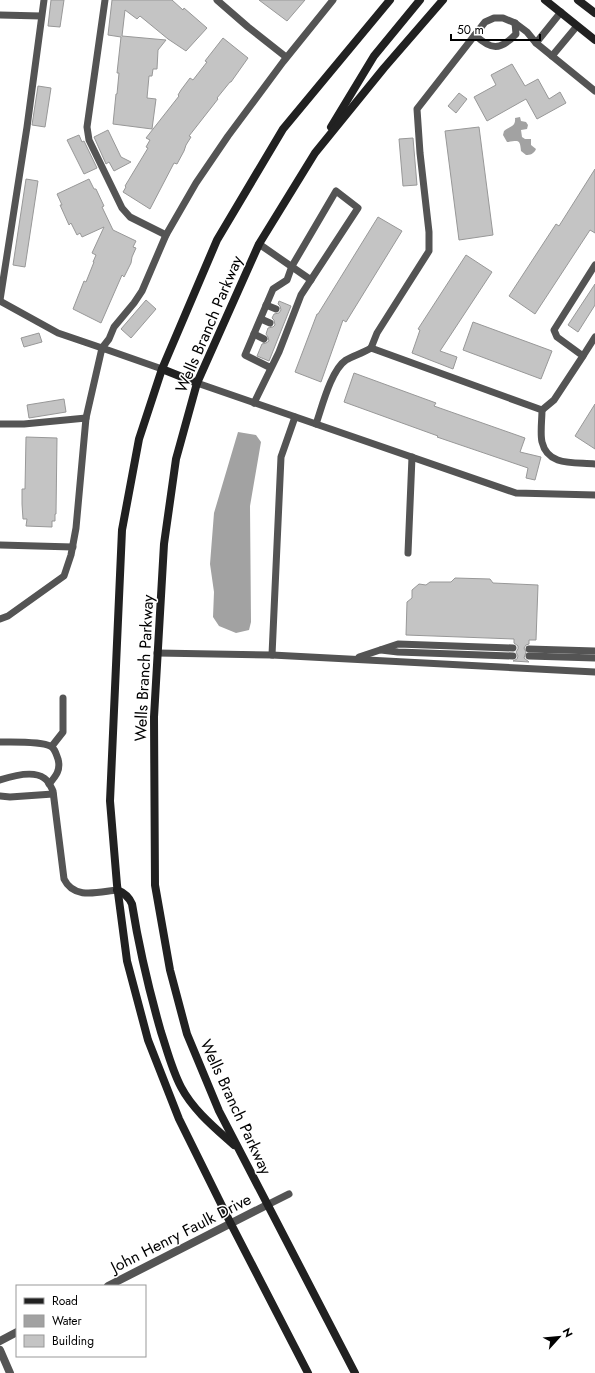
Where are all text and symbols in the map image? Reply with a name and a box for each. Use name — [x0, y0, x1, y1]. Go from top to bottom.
scale bar — [451, 16, 540, 42]
text: 50 m — [457, 21, 484, 39]
street label: Wells Branch Parkway — [170, 251, 249, 396]
street label: Wells Branch Parkway — [129, 593, 159, 742]
street label: Wells Branch Parkway — [195, 1035, 278, 1179]
street label: John Henry Faulk Drive — [105, 1188, 255, 1279]
legend — [16, 1285, 146, 1357]
text: Road — [52, 1292, 78, 1310]
text: Water — [52, 1312, 83, 1330]
north arrow — [539, 1317, 579, 1357]
text: N — [559, 1325, 577, 1340]
text: Building — [52, 1332, 94, 1350]

